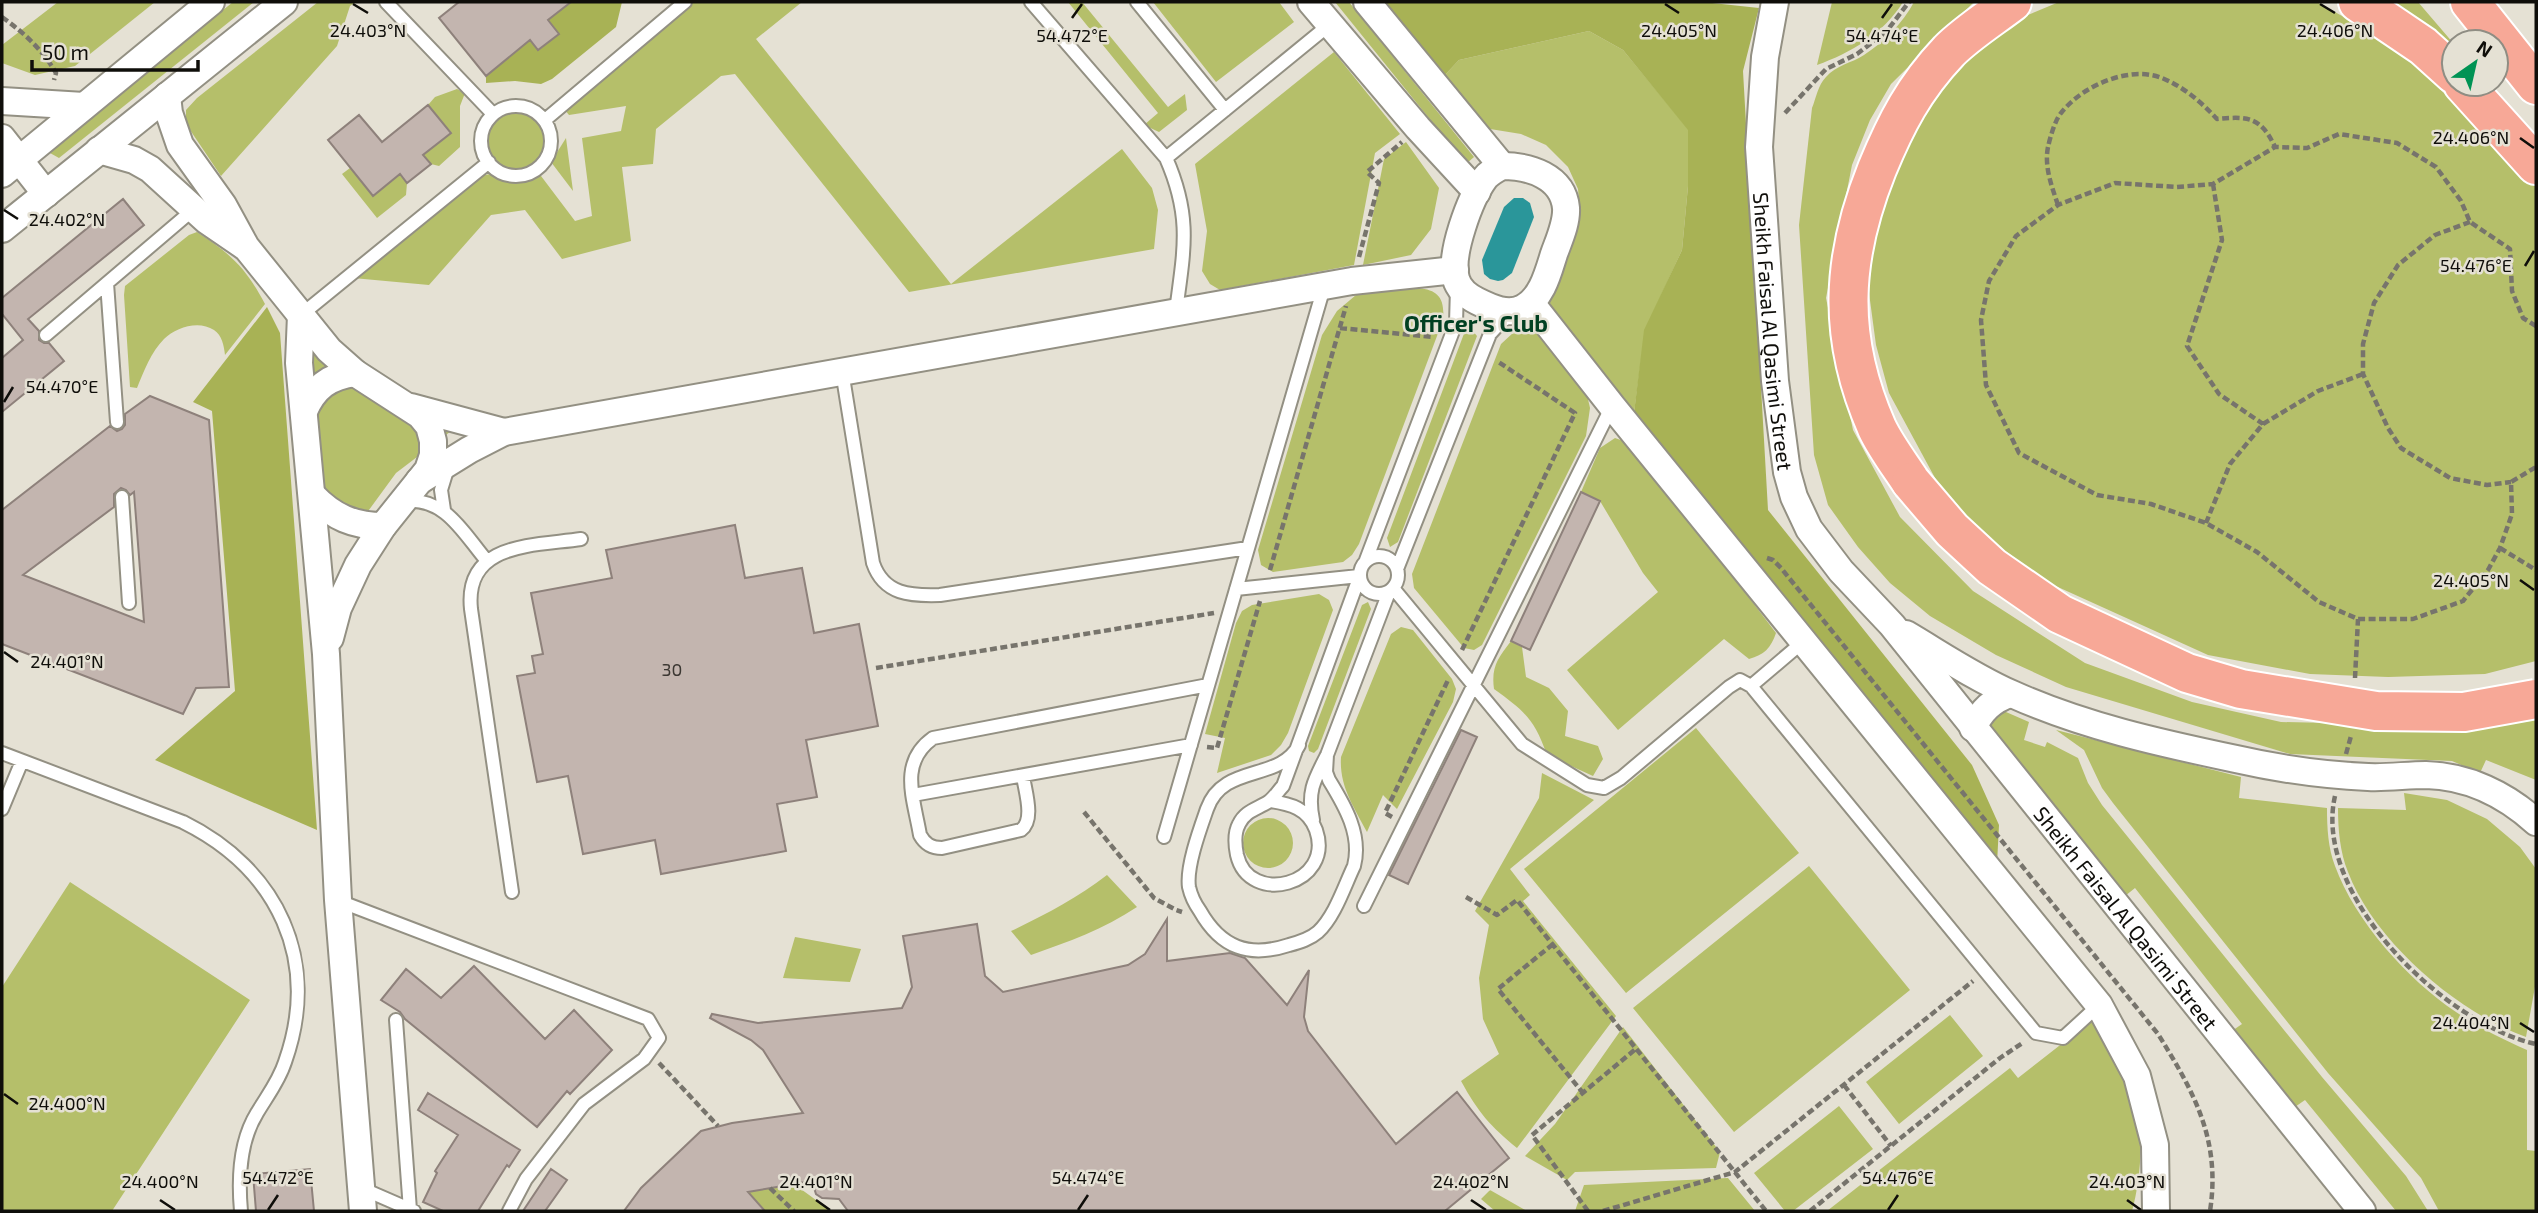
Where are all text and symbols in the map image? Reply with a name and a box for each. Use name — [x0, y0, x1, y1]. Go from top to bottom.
text: 24.403°N — [330, 19, 406, 41]
text: 24.405°N — [1641, 19, 1717, 41]
text: 24.406°N — [2297, 19, 2373, 41]
text: 54.472°E — [1036, 24, 1108, 46]
text: 54.474°E — [1846, 24, 1918, 46]
scale bar — [32, 28, 198, 72]
north arrow — [2440, 28, 2510, 98]
text: N — [2473, 35, 2497, 62]
text: 50 m — [42, 39, 89, 64]
text: 24.406°N — [2433, 126, 2509, 148]
street label: Sheikh Faisal Al Qasimi Street — [1750, 191, 1799, 472]
text: 24.402°N — [29, 208, 105, 230]
text: 54.476°E — [2440, 254, 2512, 276]
district label: Officer's Club — [1404, 309, 1548, 337]
text: 54.470°E — [26, 375, 98, 397]
text: 24.405°N — [2433, 569, 2509, 591]
text: 24.401°N — [30, 650, 104, 672]
house number: 30 — [662, 658, 682, 680]
street label: Sheikh Faisal Al Qasimi Street — [2030, 801, 2224, 1034]
text: 24.404°N — [2432, 1011, 2510, 1033]
text: 24.400°N — [28, 1092, 106, 1114]
text: 54.472°E — [242, 1166, 314, 1188]
text: 54.474°E — [1052, 1166, 1124, 1188]
text: 54.476°E — [1862, 1166, 1934, 1188]
text: 24.400°N — [121, 1170, 199, 1192]
text: 24.401°N — [779, 1170, 853, 1192]
text: 24.402°N — [1433, 1170, 1509, 1192]
text: 24.403°N — [2089, 1170, 2165, 1192]

